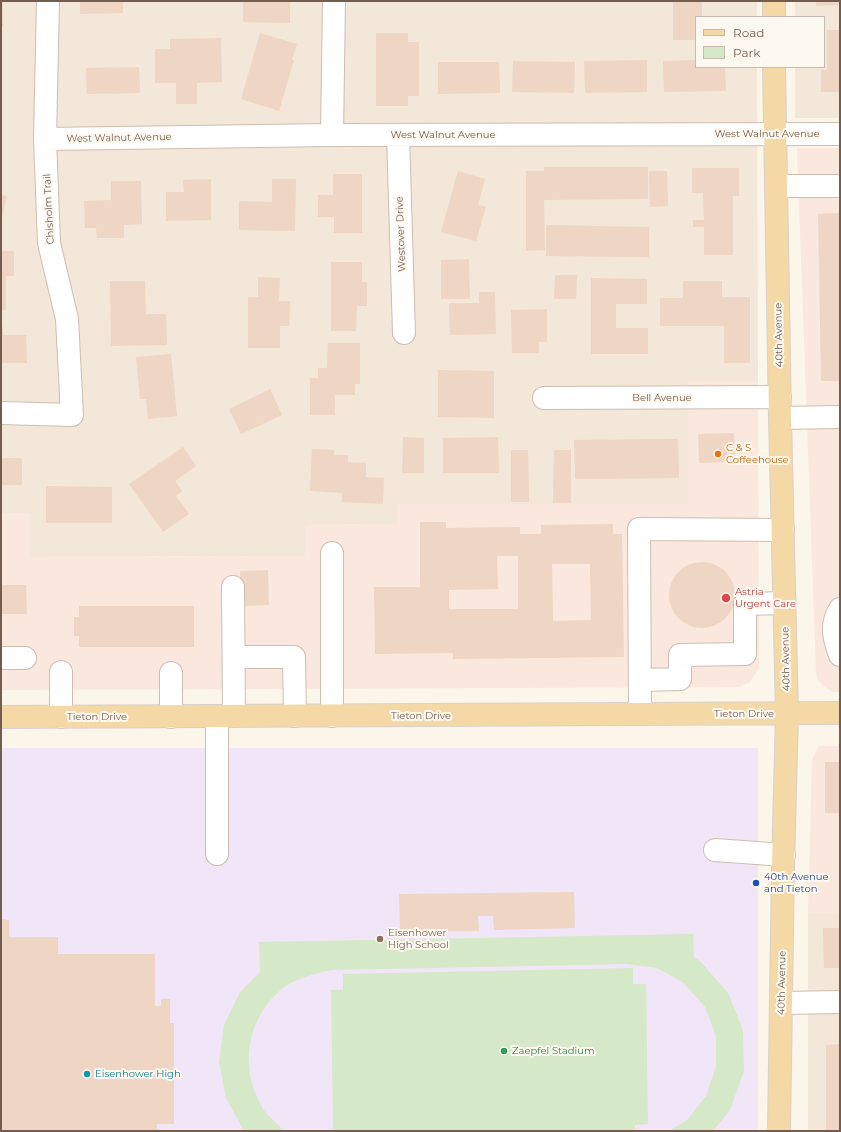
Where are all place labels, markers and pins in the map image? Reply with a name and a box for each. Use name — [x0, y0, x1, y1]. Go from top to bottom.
place label: C & S Coffeehouse — [726, 442, 789, 466]
marker: C & S Coffeehouse — [713, 449, 723, 459]
place label: Astria Urgent Care — [735, 586, 796, 610]
marker: Astria Urgent Care — [720, 592, 732, 604]
place label: 40th Avenue and Tieton — [764, 871, 829, 894]
marker: 40th Avenue and Tieton — [751, 878, 761, 888]
place label: Eisenhower High School — [388, 927, 449, 950]
marker: Eisenhower High School — [375, 934, 385, 944]
place label: Zaepfel Stadium — [512, 1045, 595, 1057]
marker: Zaepfel Stadium — [499, 1046, 509, 1056]
place label: Eisenhower High — [95, 1068, 181, 1080]
marker: Eisenhower High — [82, 1069, 92, 1079]

